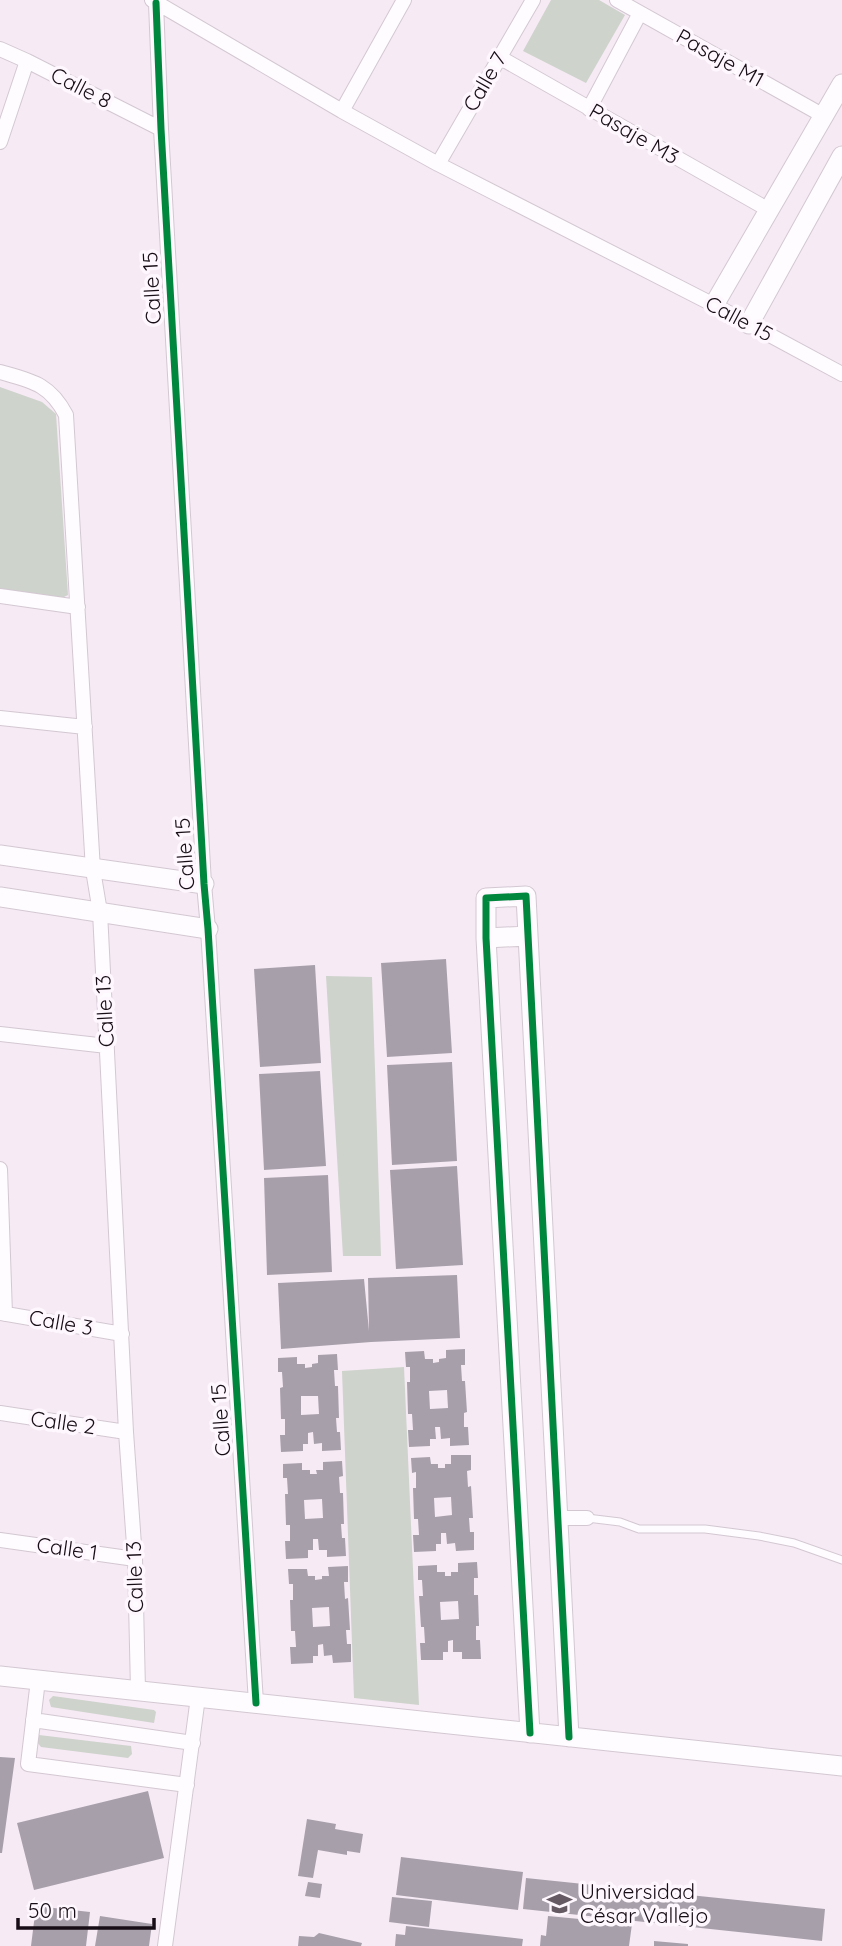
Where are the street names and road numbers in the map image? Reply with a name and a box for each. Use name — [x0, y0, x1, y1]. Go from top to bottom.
street label: Pasaje M1 — [672, 22, 769, 92]
street label: Calle 7 — [457, 47, 512, 116]
street label: Calle 8 — [47, 61, 116, 113]
street label: Pasaje M3 — [585, 97, 684, 169]
street label: Calle 15 — [136, 251, 166, 325]
street label: Calle 15 — [701, 290, 778, 347]
street label: Calle 15 — [168, 817, 200, 891]
street label: Calle 13 — [89, 974, 119, 1048]
street label: Calle 3 — [27, 1304, 95, 1340]
street label: Calle 15 — [204, 1383, 236, 1457]
street label: Calle 2 — [29, 1405, 97, 1439]
street label: Calle 1 — [35, 1531, 99, 1565]
street label: Calle 13 — [120, 1540, 148, 1614]

